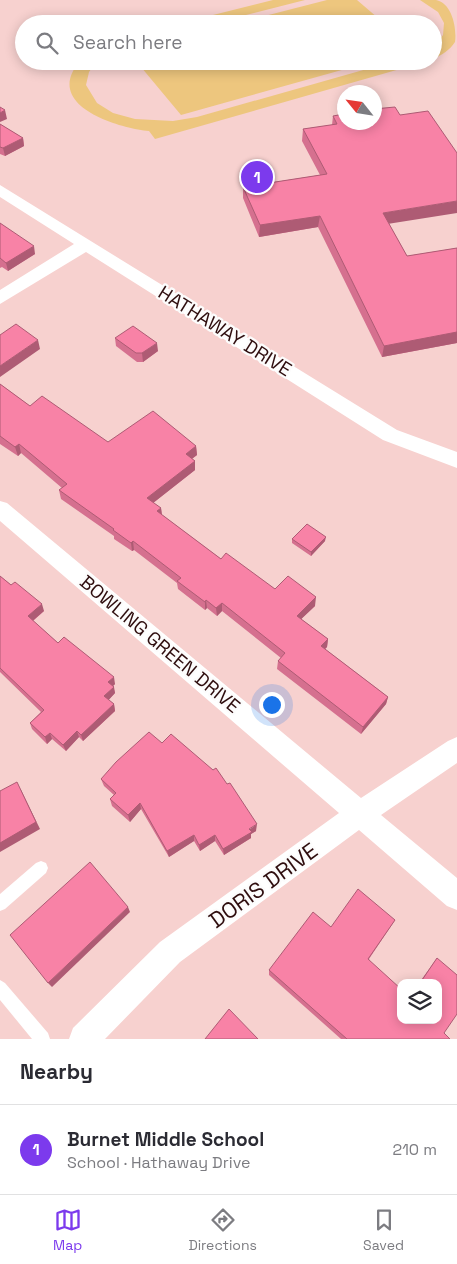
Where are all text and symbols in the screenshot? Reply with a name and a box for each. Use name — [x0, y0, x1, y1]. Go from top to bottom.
search box — [15, 15, 442, 70]
icon: search — [33, 29, 61, 57]
text: Search here — [73, 30, 183, 55]
north arrow — [337, 85, 382, 130]
pin: 1 — [241, 158, 273, 196]
street label: HATHAWAY DRIVE — [154, 280, 296, 382]
street label: BOWLING GREEN DRIVE — [75, 570, 245, 718]
your location — [259, 692, 285, 718]
street label: DORIS DRIVE — [203, 836, 323, 934]
map controls — [397, 979, 442, 1024]
button: layers — [397, 979, 442, 1024]
text: Nearby — [20, 1058, 93, 1085]
text: Burnet Middle School — [67, 1127, 264, 1152]
text: 1 — [32, 1139, 40, 1160]
text: 210 m — [393, 1139, 437, 1160]
text: School · Hathaway Drive — [67, 1152, 250, 1173]
tab: Map — [53, 1206, 82, 1254]
tab: Directions — [188, 1206, 257, 1254]
tab: Saved — [363, 1206, 404, 1254]

